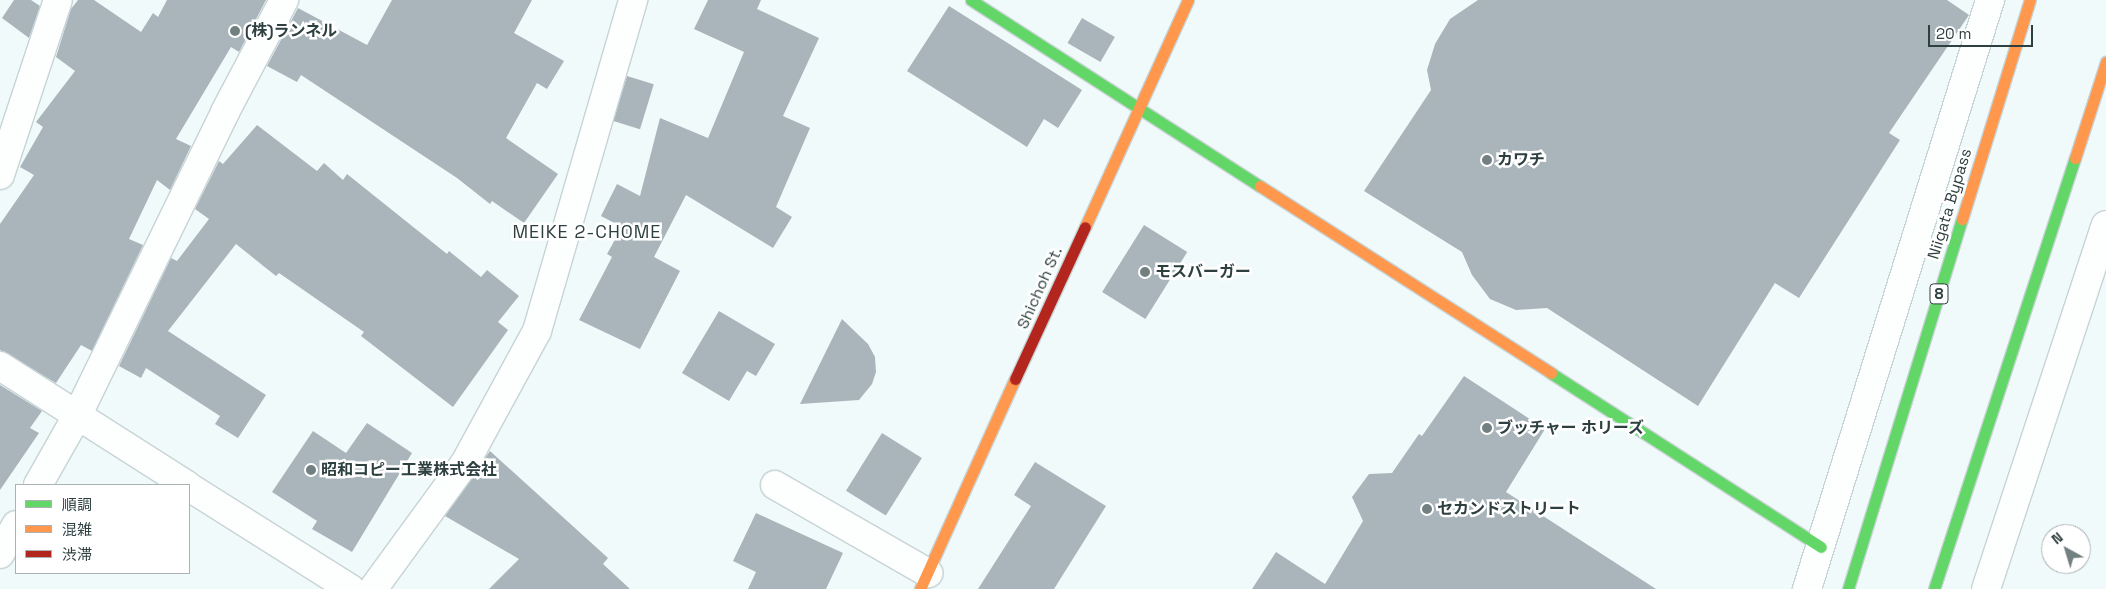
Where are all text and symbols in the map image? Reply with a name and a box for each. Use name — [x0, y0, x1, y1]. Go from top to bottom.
scale bar — [1931, 15, 2036, 47]
place label: (株)ランネル — [245, 21, 338, 41]
text: 20 m — [1936, 24, 1971, 43]
marker: (株)ランネル — [229, 25, 241, 37]
street label: Niigata Bypass — [1924, 146, 1976, 262]
place label: カワチ — [1497, 150, 1545, 170]
marker: カワチ — [1481, 154, 1493, 166]
district label: MEIKE 2-CHOME — [511, 221, 663, 243]
street label: Shichoh St. — [1013, 244, 1067, 332]
place label: モスバーガー — [1155, 262, 1251, 282]
marker: モスバーガー — [1139, 266, 1151, 278]
road number: 8 — [1929, 282, 1949, 306]
place label: ブッチャー ホリーズ — [1497, 418, 1645, 438]
marker: ブッチャー ホリーズ — [1481, 422, 1493, 434]
place label: 昭和コピー工業株式会社 — [321, 460, 497, 480]
marker: 昭和コピー工業株式会社 — [305, 464, 317, 476]
legend — [15, 484, 190, 574]
text: 順調 — [62, 495, 92, 514]
place label: セカンドストリート — [1437, 499, 1581, 519]
marker: セカンドストリート — [1421, 503, 1433, 515]
text: 混雑 — [62, 520, 92, 539]
north arrow — [2041, 524, 2091, 574]
text: N — [2048, 528, 2066, 548]
text: 渋滞 — [62, 545, 92, 564]

